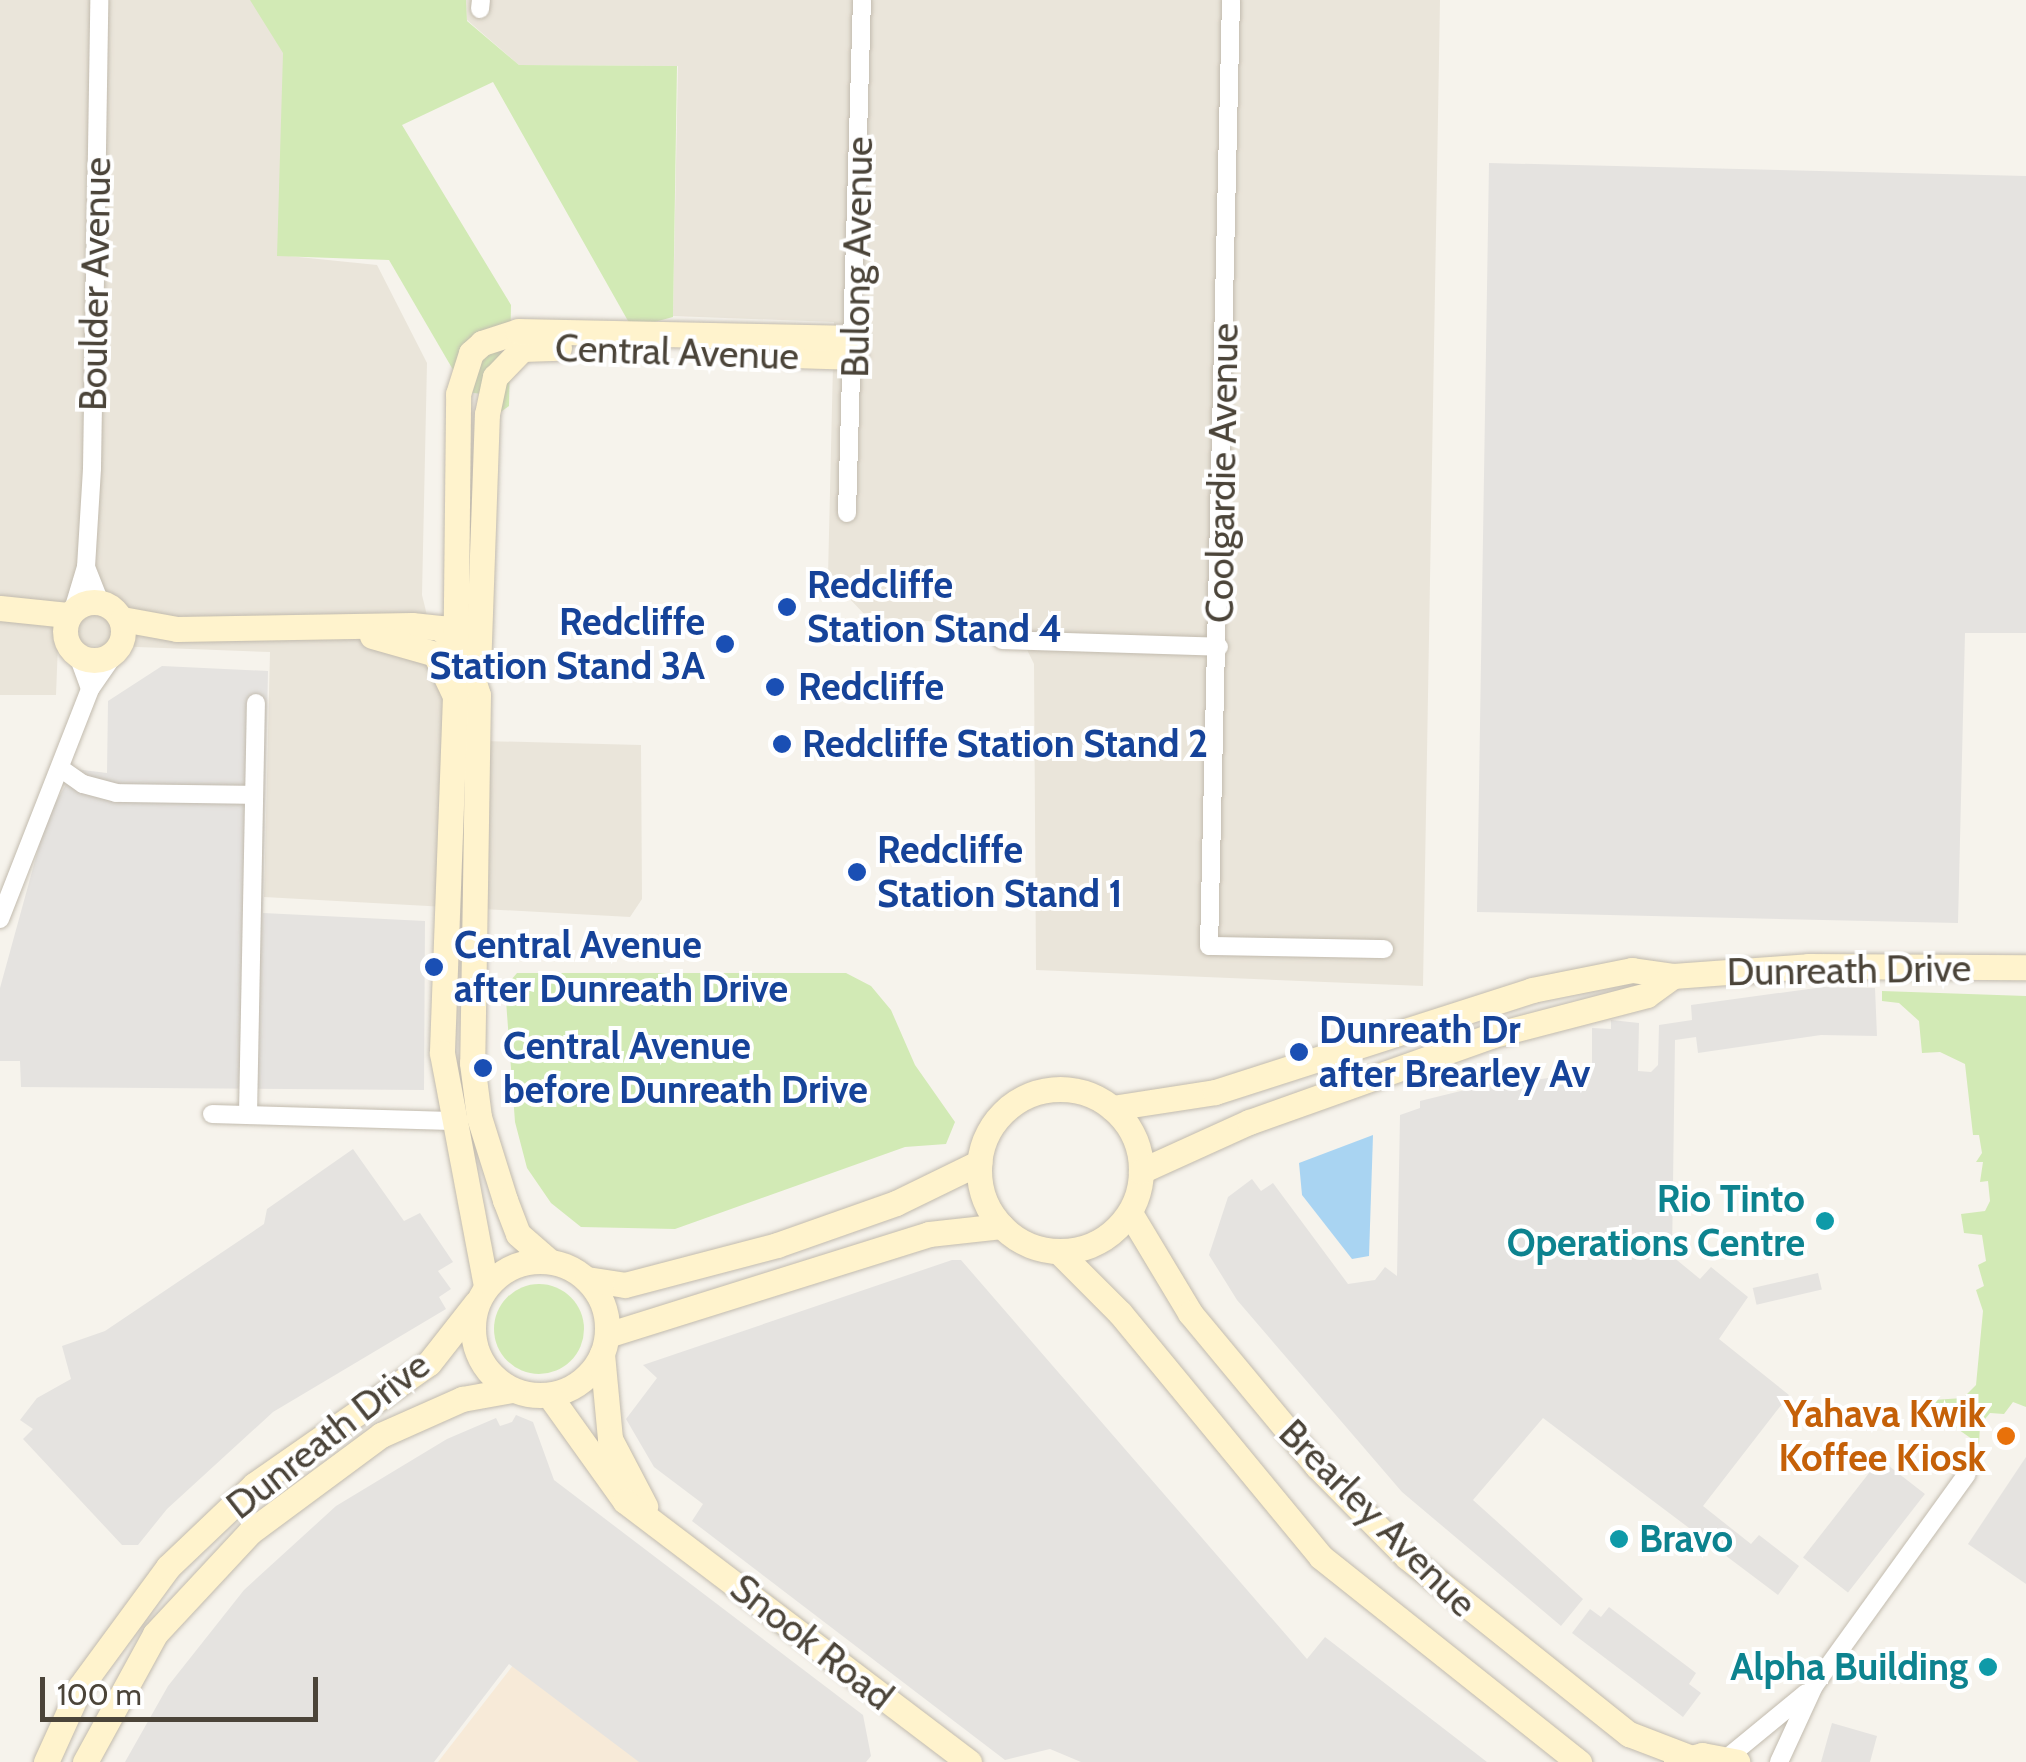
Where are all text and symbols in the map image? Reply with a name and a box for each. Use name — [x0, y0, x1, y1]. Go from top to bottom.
street label: Bulong Avenue — [832, 136, 882, 378]
street label: Boulder Avenue — [70, 157, 120, 411]
street label: Coolgardie Avenue — [1197, 323, 1247, 623]
street label: Central Avenue — [554, 325, 800, 379]
place label: Redcliffe Station Stand 4 — [807, 562, 1062, 652]
marker: Redcliffe Station Stand 4 — [776, 596, 798, 618]
place label: Redcliffe Station Stand 3A — [429, 599, 705, 688]
marker: Redcliffe Station Stand 3A — [714, 633, 736, 655]
place label: Redcliffe — [798, 664, 944, 710]
marker: Redcliffe — [762, 674, 788, 700]
place label: Redcliffe Station Stand 2 — [802, 721, 1208, 767]
marker: Redcliffe Station Stand 2 — [771, 733, 793, 755]
place label: Redcliffe Station Stand 1 — [877, 827, 1122, 916]
marker: Redcliffe Station Stand 1 — [846, 861, 868, 883]
place label: Central Avenue after Dunreath Drive — [454, 922, 788, 1012]
street label: Dunreath Drive — [1726, 945, 1972, 995]
marker: Central Avenue after Dunreath Drive — [423, 956, 445, 978]
place label: Dunreath Dr after Brearley Av — [1319, 1007, 1590, 1096]
place label: Central Avenue before Dunreath Drive — [503, 1023, 868, 1112]
marker: Dunreath Dr after Brearley Av — [1288, 1041, 1310, 1063]
marker: Central Avenue before Dunreath Drive — [472, 1057, 494, 1079]
place label: Rio Tinto Operations Centre — [1507, 1176, 1805, 1266]
marker: Rio Tinto Operations Centre — [1814, 1210, 1836, 1232]
street label: Dunreath Drive — [218, 1342, 438, 1528]
place label: Yahava Kwik Koffee Kiosk — [1779, 1391, 1986, 1480]
street label: Brearley Avenue — [1270, 1410, 1486, 1626]
marker: Yahava Kwik Koffee Kiosk — [1995, 1425, 2017, 1447]
place label: Bravo — [1639, 1516, 1733, 1562]
marker: Bravo — [1608, 1528, 1630, 1550]
street label: Snook Road — [722, 1565, 902, 1719]
place label: Alpha Building — [1730, 1644, 1968, 1690]
marker: Alpha Building — [1977, 1656, 1999, 1678]
scale bar — [45, 1657, 322, 1719]
text: 100 m — [57, 1676, 142, 1713]

